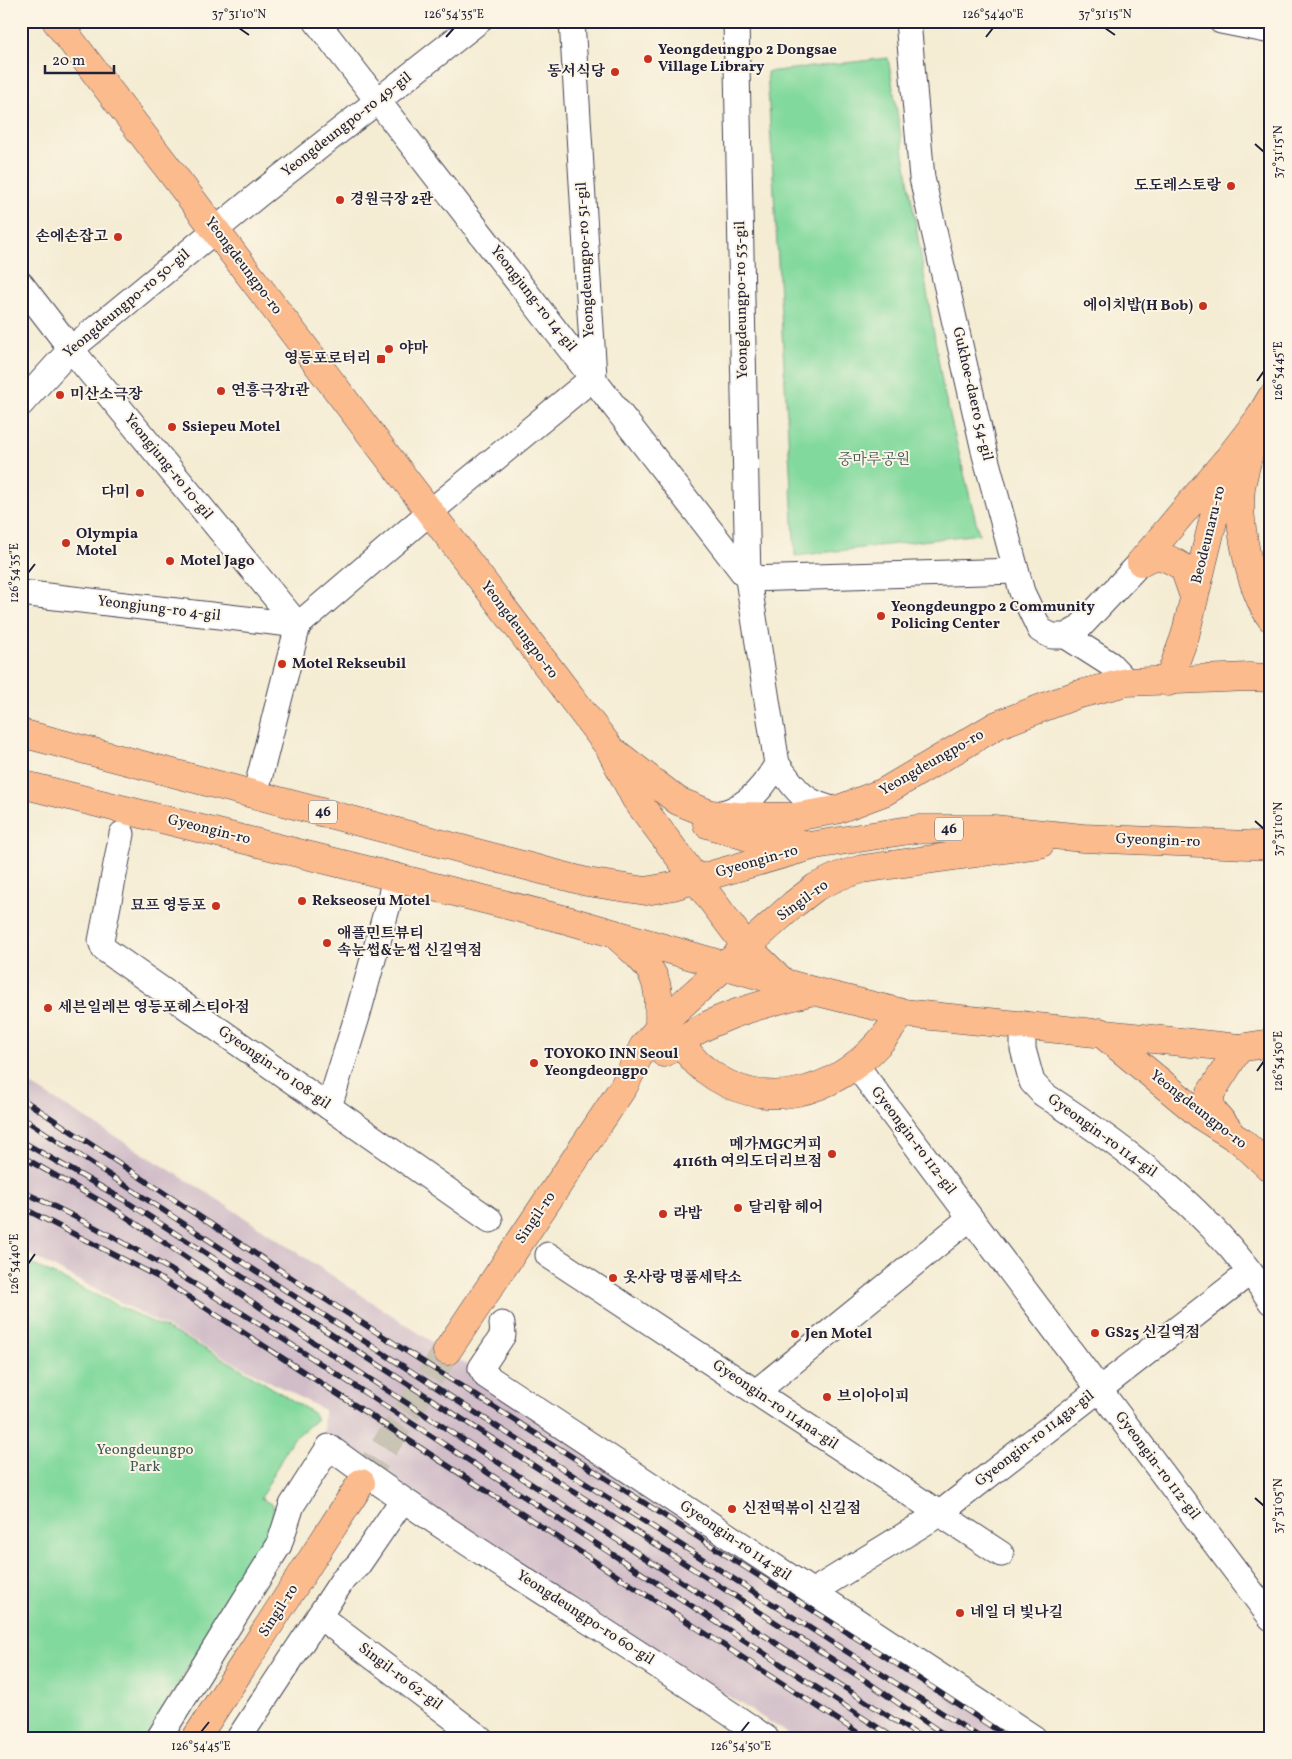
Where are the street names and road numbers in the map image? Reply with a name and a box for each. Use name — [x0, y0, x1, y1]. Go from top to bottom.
street label: Yeongdeungpo-ro 49-gil — [277, 67, 417, 183]
street label: Yeongdeungpo-ro 51-gil — [571, 181, 601, 339]
street label: Yeongdeungpo-ro — [199, 213, 287, 319]
street label: Yeongdeungpo-ro 53-gil — [730, 221, 754, 379]
street label: Yeongjung-ro 14-gil — [485, 241, 581, 357]
street label: Yeongdeungpo-ro 50-gil — [59, 245, 195, 363]
street label: Gukhoe-daero 54-gil — [946, 325, 998, 463]
street label: Yeongjung-ro 10-gil — [119, 410, 217, 524]
street label: Beodeunaru-ro — [1187, 484, 1231, 586]
street label: Yeongdeungpo-ro — [475, 577, 563, 683]
street label: Yeongjung-ro 4-gil — [96, 591, 222, 627]
street label: Yeongdeungpo-ro — [876, 725, 988, 801]
road number: 46 — [309, 800, 337, 824]
street label: Gyeongin-ro — [165, 810, 253, 850]
road number: 46 — [935, 818, 963, 841]
street label: Gyeongin-ro — [1115, 829, 1201, 853]
street label: Gyeongin-ro — [713, 840, 801, 884]
street label: Singil-ro — [773, 875, 833, 927]
street label: Gyeongin-ro 108-gil — [213, 1021, 335, 1115]
street label: Yeongdeungpo-ro — [1145, 1066, 1251, 1154]
street label: Gyeongin-ro 112-gil — [865, 1083, 961, 1199]
street label: Gyeongin-ro 114-gil — [1043, 1089, 1161, 1183]
street label: Singil-ro — [511, 1188, 561, 1248]
street label: Gyeongin-ro 114na-gil — [708, 1355, 842, 1455]
street label: Gyeongin-ro 114ga-gil — [971, 1386, 1099, 1492]
street label: Gyeongin-ro 112-gil — [1109, 1408, 1205, 1524]
street label: Gyeongin-ro 114-gil — [675, 1496, 795, 1586]
street label: Yeongdeungpo-ro 60-gil — [512, 1565, 658, 1671]
street label: Singil-ro — [254, 1581, 304, 1641]
street label: Singil-ro 62-gil — [354, 1638, 446, 1716]

